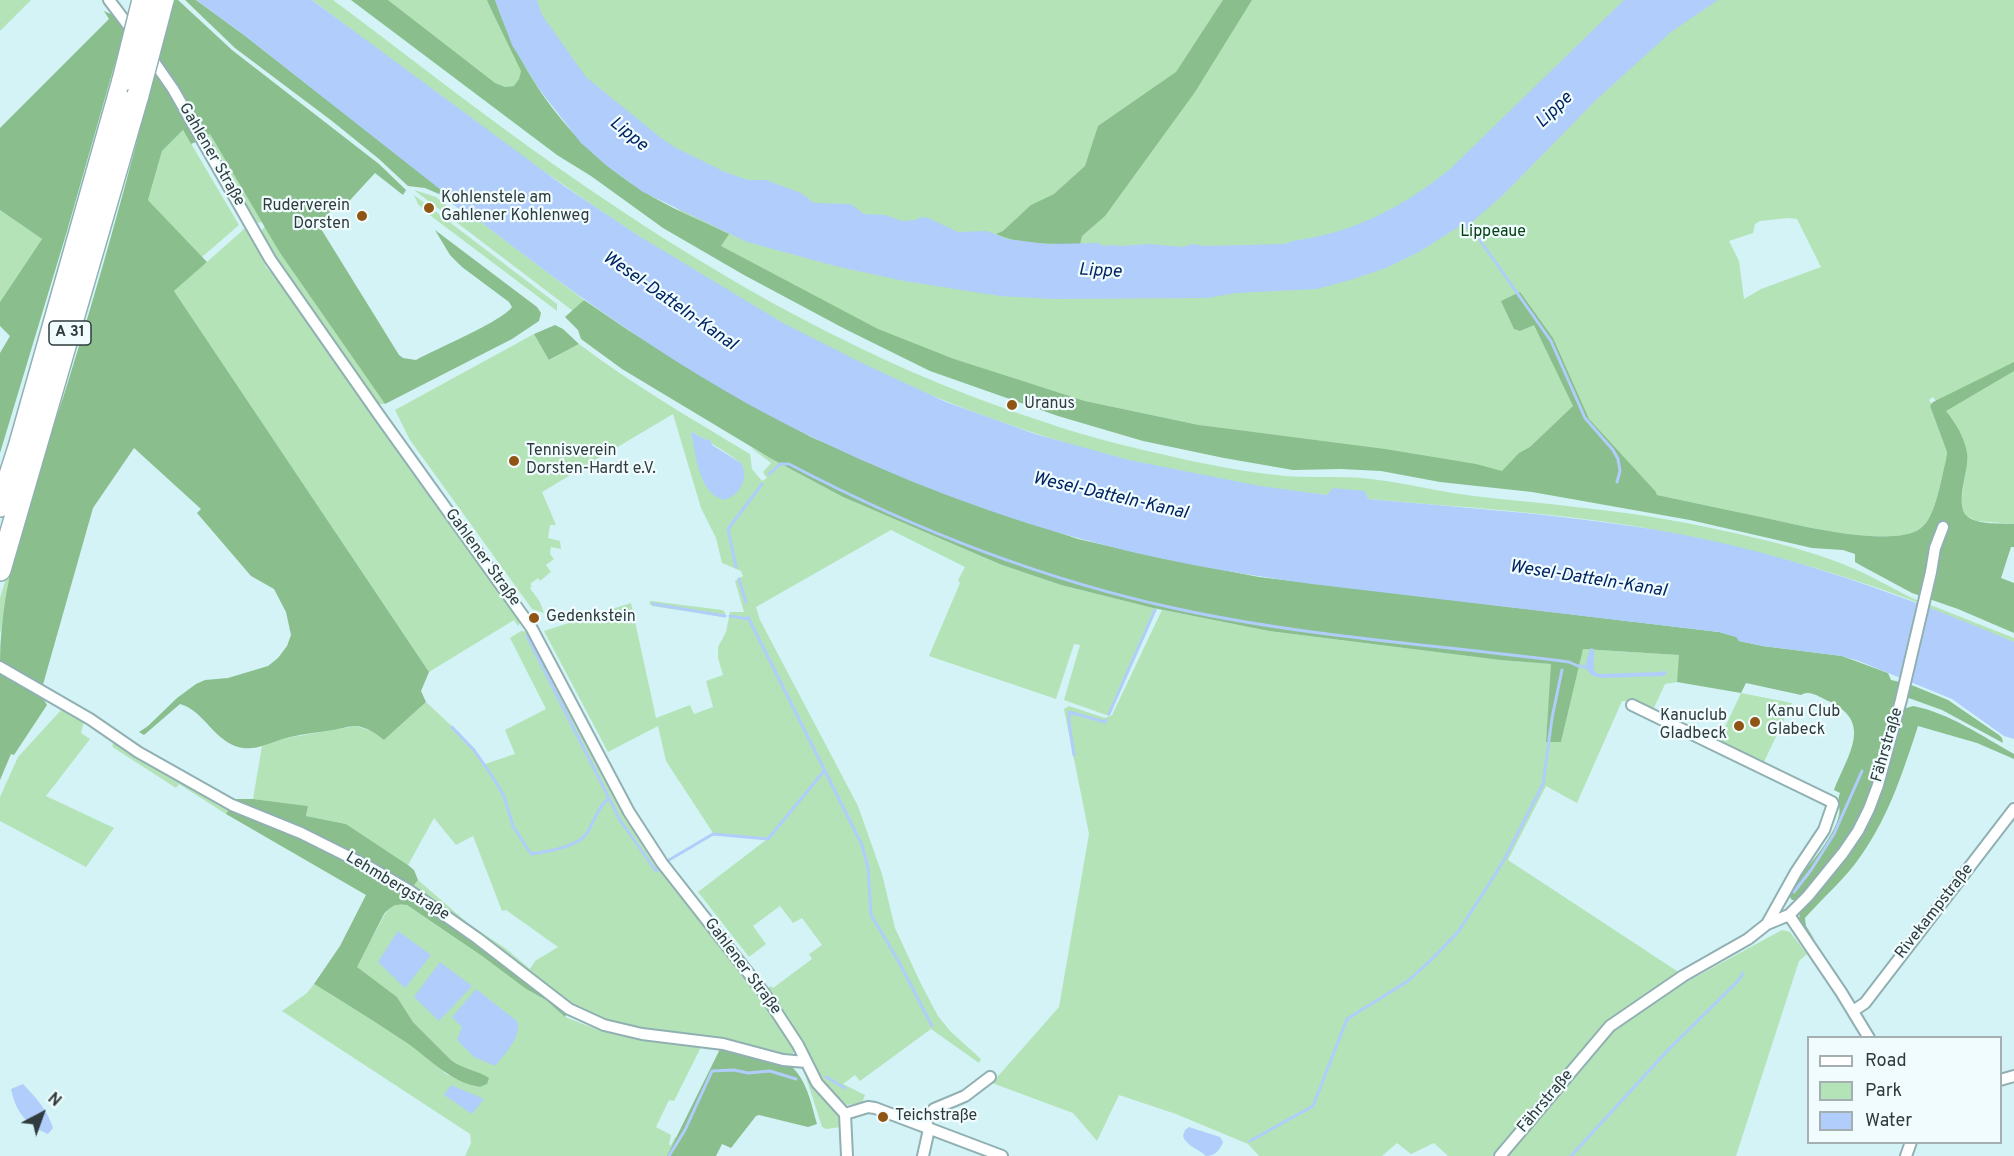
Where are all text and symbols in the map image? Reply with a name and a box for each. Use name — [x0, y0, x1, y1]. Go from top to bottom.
water label: Lippe — [1532, 88, 1578, 134]
street label: Gahlener Straße — [174, 100, 248, 210]
water label: Lippe — [604, 113, 652, 157]
place label: Kohlenstele am Gahlener Kohlenweg — [441, 189, 589, 227]
place label: Ruderverein Dorsten — [262, 197, 350, 235]
marker: Kohlenstele am Gahlener Kohlenweg — [422, 201, 436, 215]
marker: Ruderverein Dorsten — [355, 209, 369, 223]
park label: Lippeaue — [1460, 223, 1526, 243]
water label: Wesel-Datteln-Kanal — [598, 248, 740, 356]
water label: Lippe — [1078, 260, 1122, 284]
road number: A 31 — [49, 321, 91, 345]
place label: Uranus — [1024, 395, 1075, 415]
marker: Uranus — [1005, 398, 1019, 412]
place label: Tennisverein Dorsten-Hardt e.V. — [526, 442, 656, 480]
marker: Tennisverein Dorsten-Hardt e.V. — [507, 454, 521, 468]
water label: Wesel-Datteln-Kanal — [1030, 469, 1190, 525]
street label: Gahlener Straße — [440, 505, 524, 611]
water label: Wesel-Datteln-Kanal — [1508, 557, 1668, 603]
place label: Gedenkstein — [546, 608, 636, 628]
marker: Gedenkstein — [527, 611, 541, 625]
place label: Kanu Club Glabeck — [1767, 703, 1840, 741]
street label: Fährstraße — [1868, 706, 1908, 784]
place label: Kanuclub Gladbeck — [1660, 707, 1727, 745]
marker: Kanu Club Glabeck — [1748, 715, 1762, 729]
marker: Kanuclub Gladbeck — [1732, 719, 1746, 733]
street label: Lehmbergstraße — [342, 848, 452, 926]
street label: Rivekampstraße — [1892, 861, 1978, 963]
street label: Gahlener Straße — [699, 915, 785, 1019]
legend — [1807, 1036, 2002, 1144]
text: Road — [1865, 1050, 1907, 1073]
street label: Fährstraße — [1514, 1067, 1578, 1137]
text: Park — [1865, 1080, 1902, 1103]
north arrow — [12, 1084, 72, 1144]
text: N — [43, 1089, 65, 1112]
place label: Teichstraße — [895, 1107, 977, 1127]
marker: Teichstraße — [876, 1110, 890, 1124]
text: Water — [1865, 1110, 1912, 1133]

